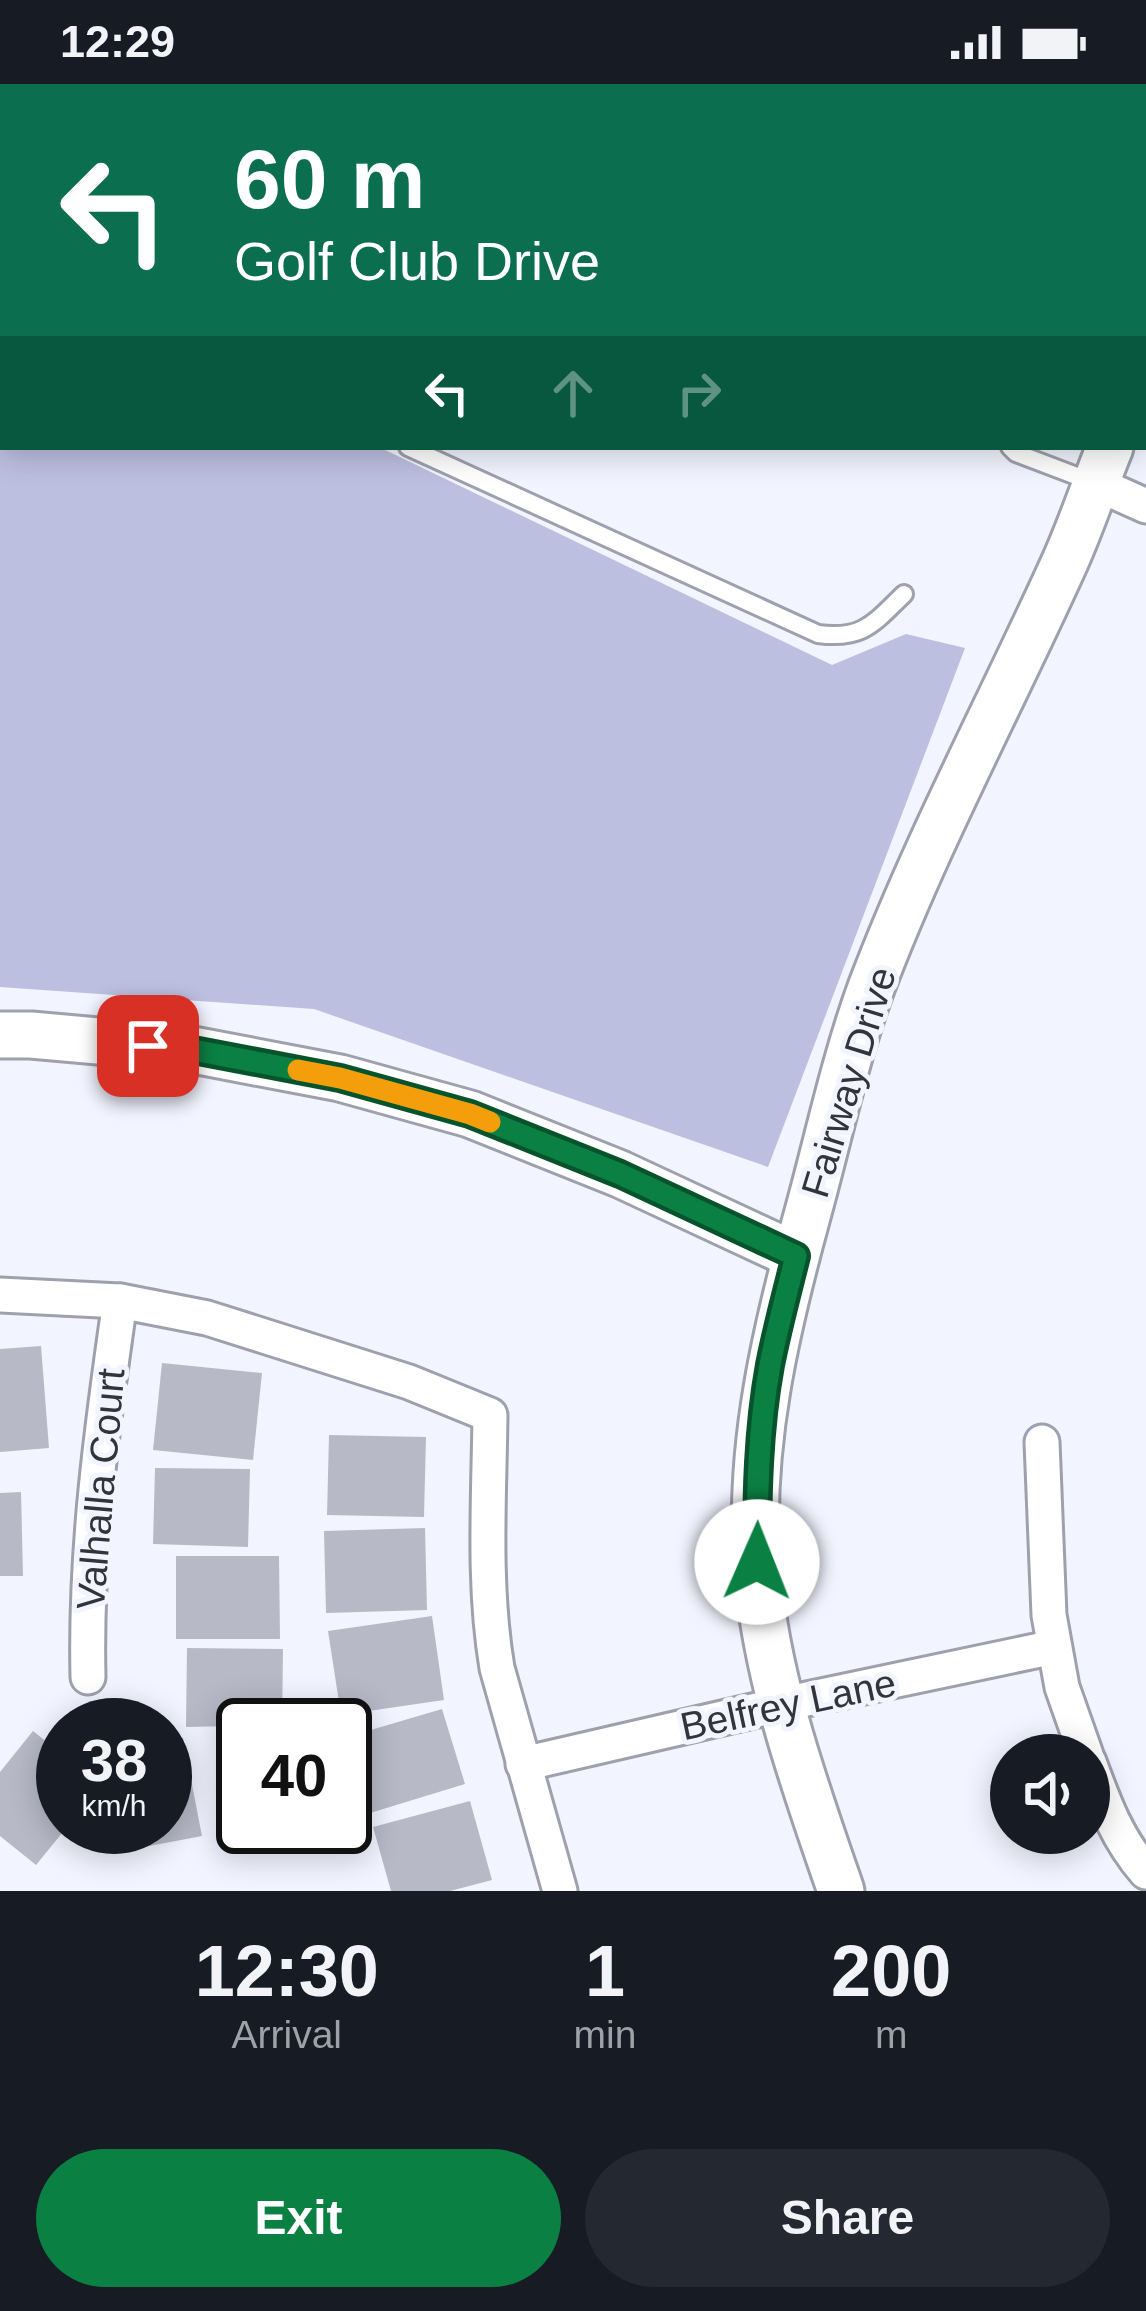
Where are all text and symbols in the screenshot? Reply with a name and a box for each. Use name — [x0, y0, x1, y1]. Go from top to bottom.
text: 12:29 — [60, 16, 175, 67]
icon: left — [36, 132, 192, 288]
text: 60 m — [234, 132, 425, 226]
text: Golf Club Drive — [234, 231, 600, 291]
icon: left — [414, 360, 480, 426]
icon: ahead — [540, 360, 606, 426]
icon: right — [666, 360, 732, 426]
street label: Fairway Drive — [793, 962, 904, 1202]
pin — [97, 995, 199, 1097]
icon: arrive — [115, 1013, 181, 1079]
street label: Valhalla Court — [69, 1366, 132, 1611]
position arrow — [694, 1499, 820, 1625]
street label: Belfrey Lane — [677, 1661, 900, 1748]
speed limit sign: 40 — [216, 1698, 372, 1854]
text: 38 — [81, 1727, 147, 1794]
map controls — [990, 1734, 1110, 1854]
button: sound — [990, 1734, 1110, 1854]
text: km/h — [81, 1789, 147, 1822]
text: 12:30 — [195, 1931, 379, 2011]
text: 1 — [585, 1931, 625, 2011]
text: 200 — [831, 1931, 951, 2011]
text: Arrival — [232, 2013, 342, 2056]
text: min — [574, 2013, 636, 2056]
text: m — [875, 2013, 907, 2056]
button: Exit — [36, 2149, 561, 2287]
button: Share — [585, 2149, 1110, 2287]

